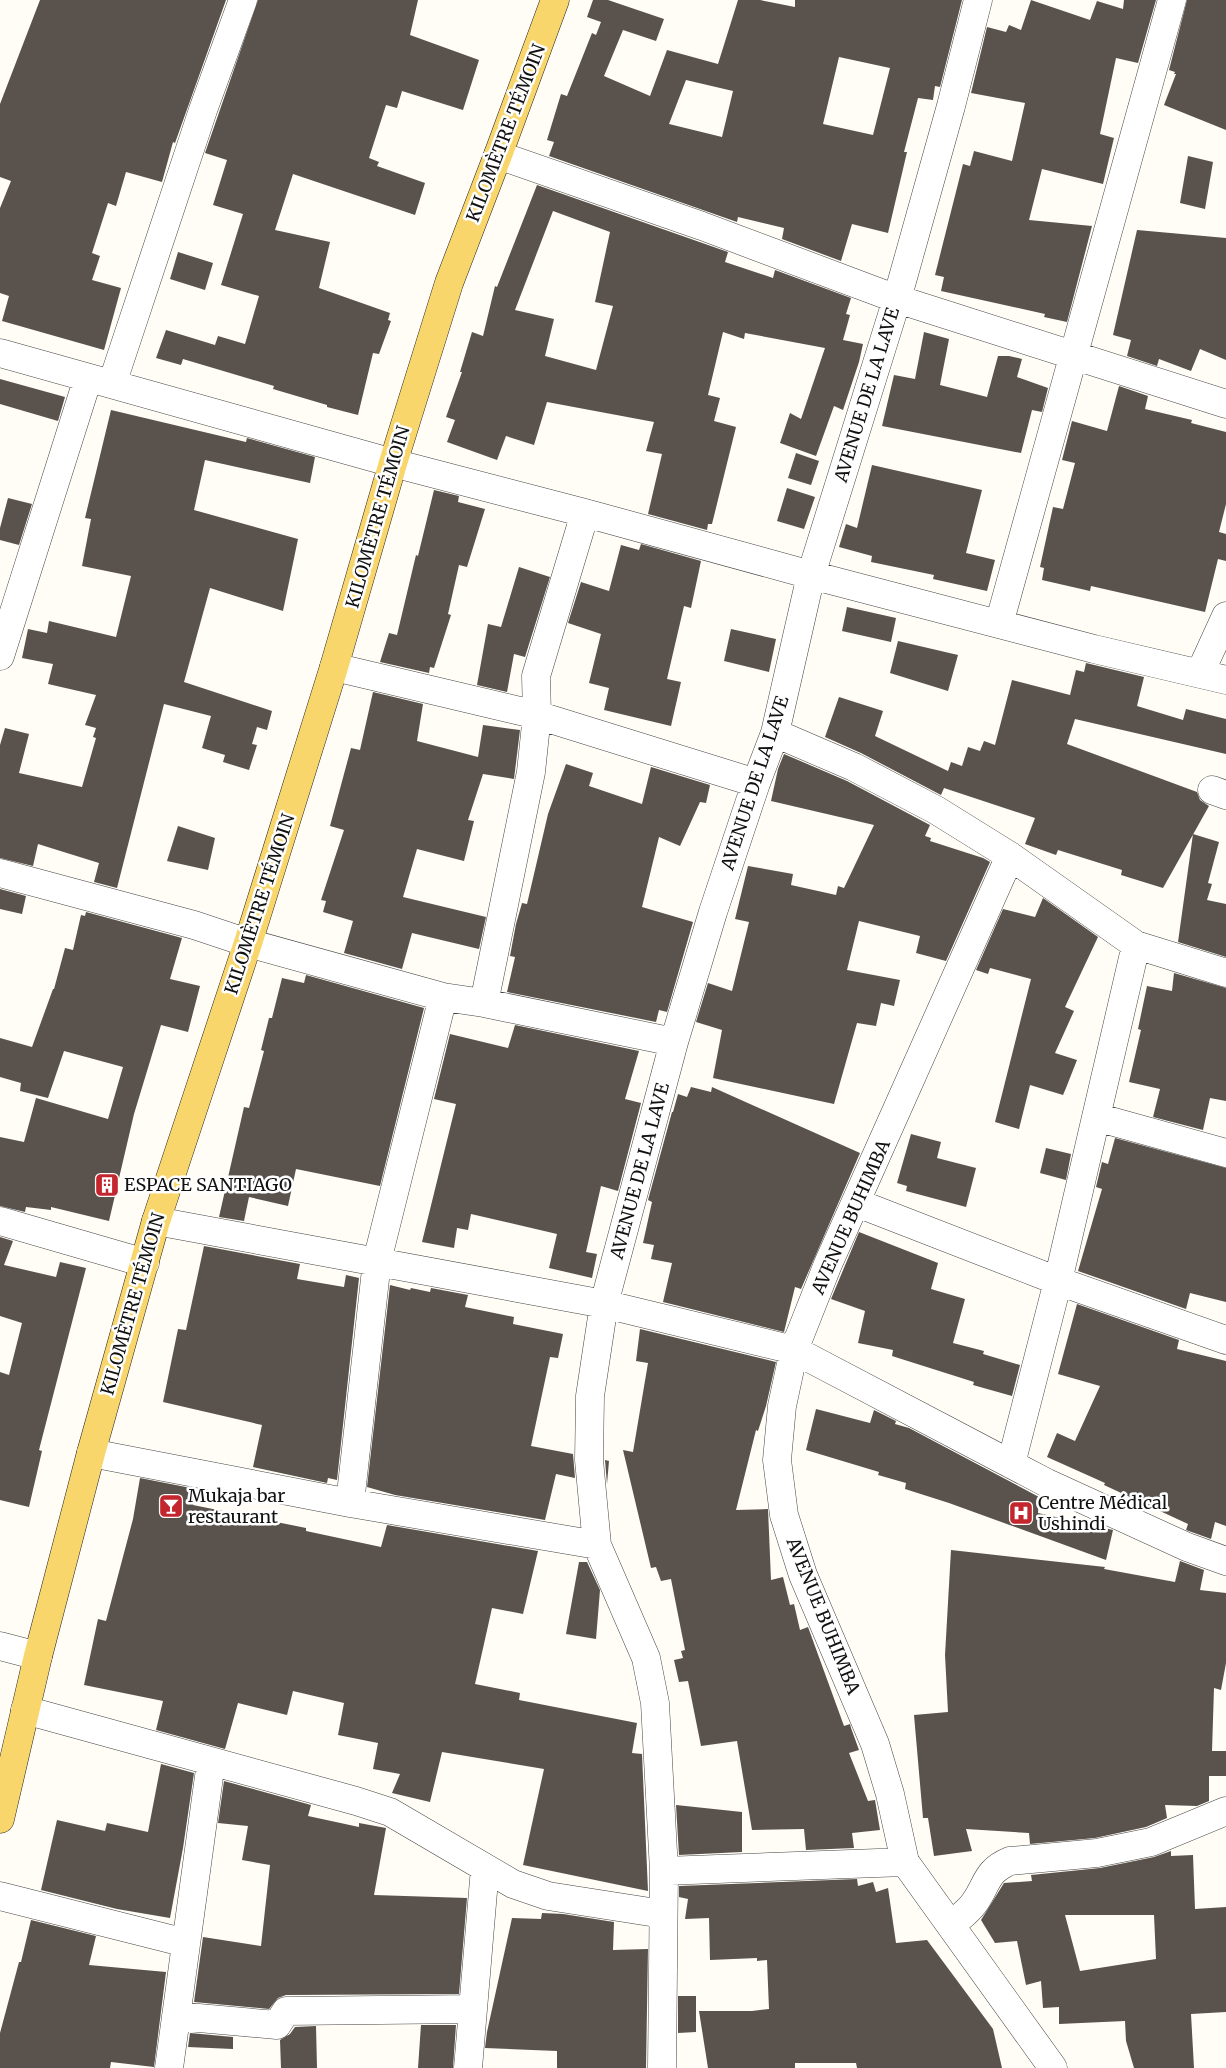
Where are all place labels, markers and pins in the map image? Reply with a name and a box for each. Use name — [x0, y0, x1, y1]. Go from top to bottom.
building icon: ESPACE SANTIAGO — [94, 1172, 120, 1198]
place label: ESPACE SANTIAGO — [124, 1173, 292, 1196]
place label: Mukaja bar restaurant — [188, 1484, 285, 1528]
place label: Centre Médical Ushindi — [1038, 1491, 1168, 1535]
bar icon: Mukaja bar restaurant — [158, 1493, 184, 1519]
hospital icon: Centre Médical Ushindi — [1008, 1500, 1034, 1526]

